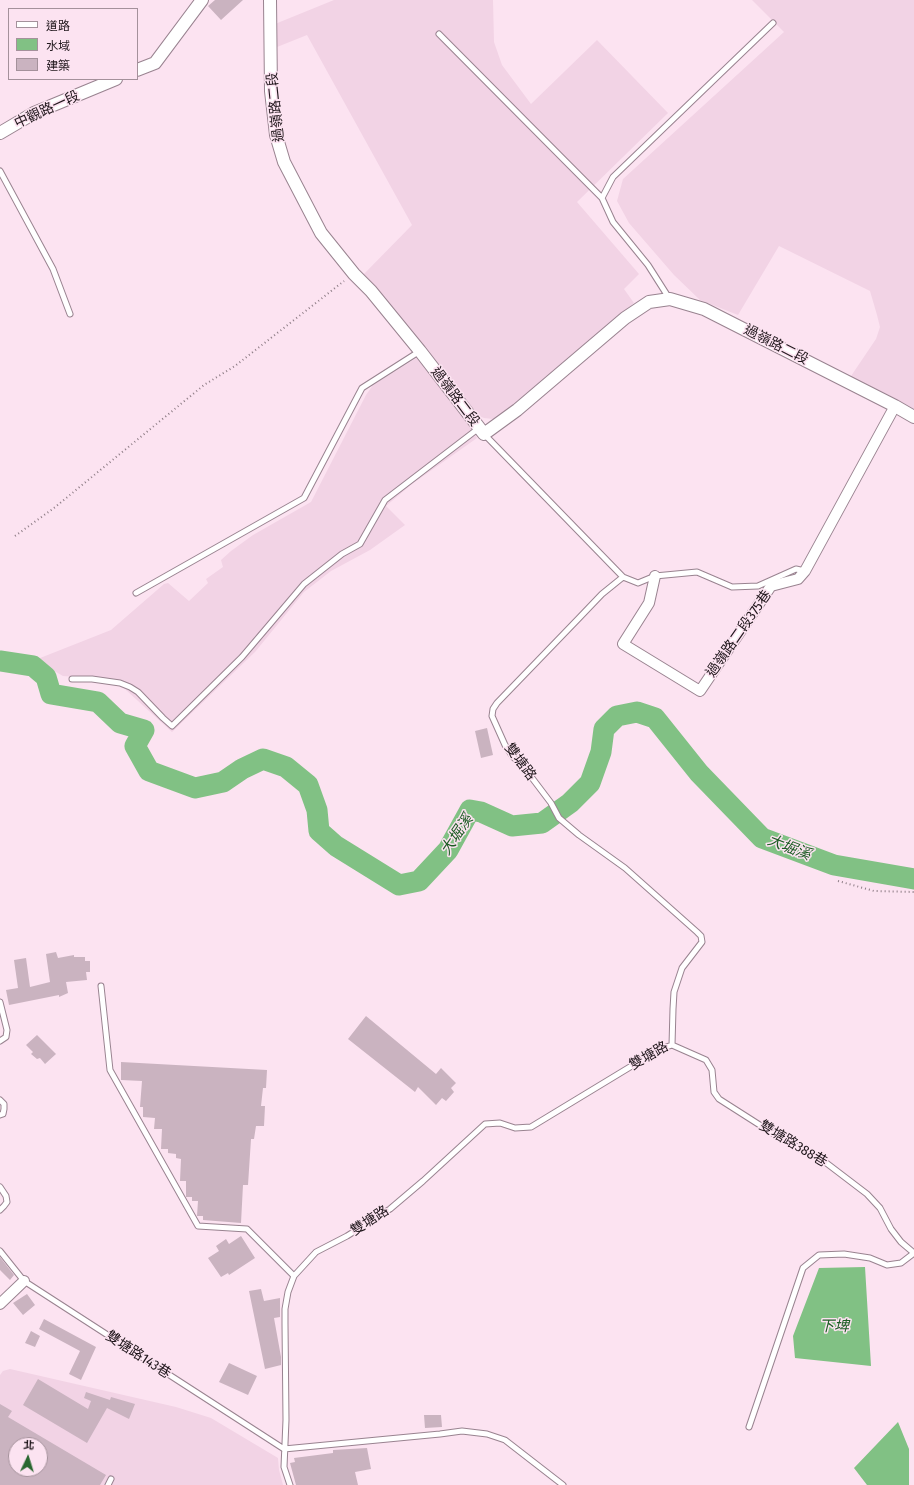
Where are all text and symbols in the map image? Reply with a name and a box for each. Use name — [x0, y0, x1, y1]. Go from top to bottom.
legend — [8, 8, 138, 80]
text: 道路 — [46, 19, 70, 33]
text: 水域 — [46, 39, 70, 53]
text: 建築 — [46, 59, 70, 73]
street label: 過嶺路二段 — [264, 71, 288, 143]
street label: 中觀路一段 — [12, 88, 82, 132]
street label: 過嶺路二段 — [741, 322, 811, 368]
street label: 過嶺路二段 — [427, 364, 483, 430]
street label: 過嶺路二段375巷 — [703, 587, 775, 681]
street label: 雙塘路 — [501, 740, 539, 784]
water label: 大堀溪 — [437, 811, 477, 859]
water label: 大堀溪 — [765, 832, 813, 864]
street label: 雙塘路 — [627, 1038, 671, 1074]
street label: 雙塘路388巷 — [756, 1117, 830, 1171]
street label: 雙塘路 — [348, 1203, 392, 1239]
water label: 下埤 — [819, 1318, 849, 1336]
street label: 雙塘路143巷 — [102, 1328, 174, 1382]
north arrow — [8, 1437, 48, 1477]
text: 北 — [23, 1439, 35, 1452]

